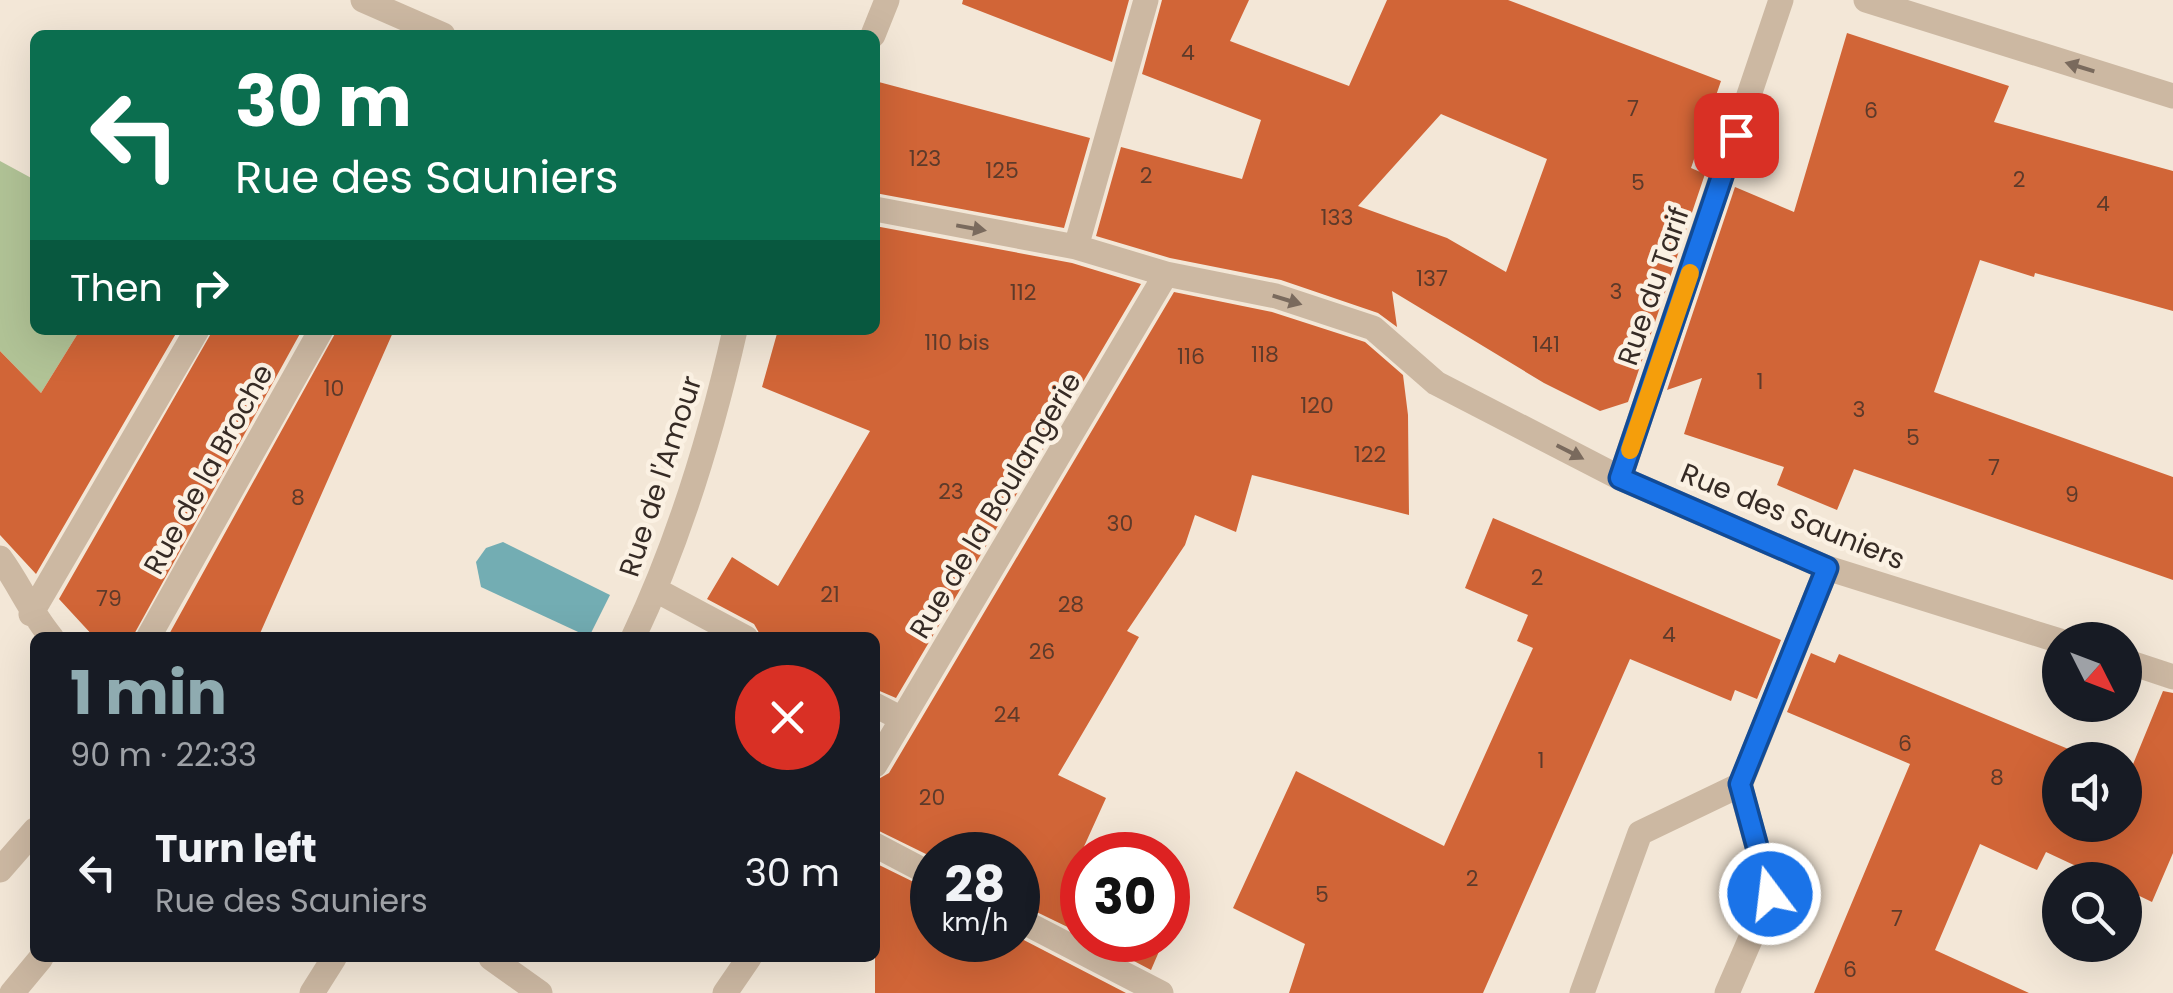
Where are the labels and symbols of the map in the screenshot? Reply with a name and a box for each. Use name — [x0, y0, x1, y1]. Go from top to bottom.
house number: 4 — [1181, 37, 1195, 68]
one-way arrow — [2065, 59, 2095, 74]
house number: 7 — [1627, 93, 1639, 124]
pin — [1694, 93, 1779, 178]
house number: 6 — [1864, 95, 1878, 126]
house number: 123 — [909, 143, 941, 174]
house number: 125 — [985, 155, 1019, 186]
house number: 2 — [1140, 160, 1152, 191]
house number: 2 — [2013, 164, 2025, 195]
house number: 5 — [1631, 167, 1645, 198]
house number: 4 — [2096, 188, 2110, 219]
house number: 133 — [1321, 202, 1353, 233]
street label: Rue du Tarif — [1608, 202, 1699, 370]
one-way arrow — [955, 221, 987, 236]
house number: 137 — [1416, 263, 1448, 294]
house number: 3 — [1610, 276, 1622, 307]
house number: 112 — [1010, 277, 1036, 308]
one-way arrow — [1272, 293, 1303, 308]
house number: 110 bis — [924, 327, 990, 358]
house number: 141 — [1532, 329, 1560, 360]
house number: 118 — [1251, 339, 1279, 370]
house number: 116 — [1177, 341, 1205, 372]
street label: Rue de la Broche — [135, 357, 282, 581]
street label: Rue de la Boulangerie — [900, 365, 1091, 646]
house number: 1 — [1756, 366, 1764, 397]
street label: Rue de l'Amour — [610, 371, 711, 582]
house number: 10 — [324, 373, 344, 404]
house number: 120 — [1300, 390, 1334, 421]
house number: 3 — [1853, 394, 1865, 425]
house number: 5 — [1906, 422, 1920, 453]
house number: 122 — [1354, 439, 1386, 470]
one-way arrow — [1556, 443, 1585, 460]
house number: 7 — [1988, 452, 2000, 483]
street label: Rue des Sauniers — [1675, 454, 1911, 579]
house number: 23 — [938, 476, 964, 507]
house number: 9 — [2065, 479, 2079, 510]
house number: 8 — [291, 482, 305, 513]
house number: 30 — [1107, 508, 1133, 539]
house number: 2 — [1531, 562, 1543, 593]
house number: 21 — [820, 579, 840, 610]
house number: 79 — [96, 583, 122, 614]
house number: 28 — [1058, 589, 1084, 620]
house number: 4 — [1662, 619, 1676, 650]
north arrow — [2042, 622, 2142, 722]
house number: 26 — [1029, 636, 1055, 667]
house number: 24 — [994, 699, 1020, 730]
house number: 6 — [1898, 728, 1912, 759]
house number: 1 — [1537, 745, 1545, 776]
house number: 8 — [1990, 762, 2004, 793]
house number: 20 — [919, 782, 945, 813]
speed limit sign: 30 — [1060, 832, 1190, 962]
position arrow — [1718, 842, 1822, 946]
house number: 2 — [1466, 863, 1478, 894]
house number: 5 — [1315, 879, 1329, 910]
house number: 7 — [1891, 903, 1903, 934]
house number: 6 — [1843, 954, 1857, 985]

